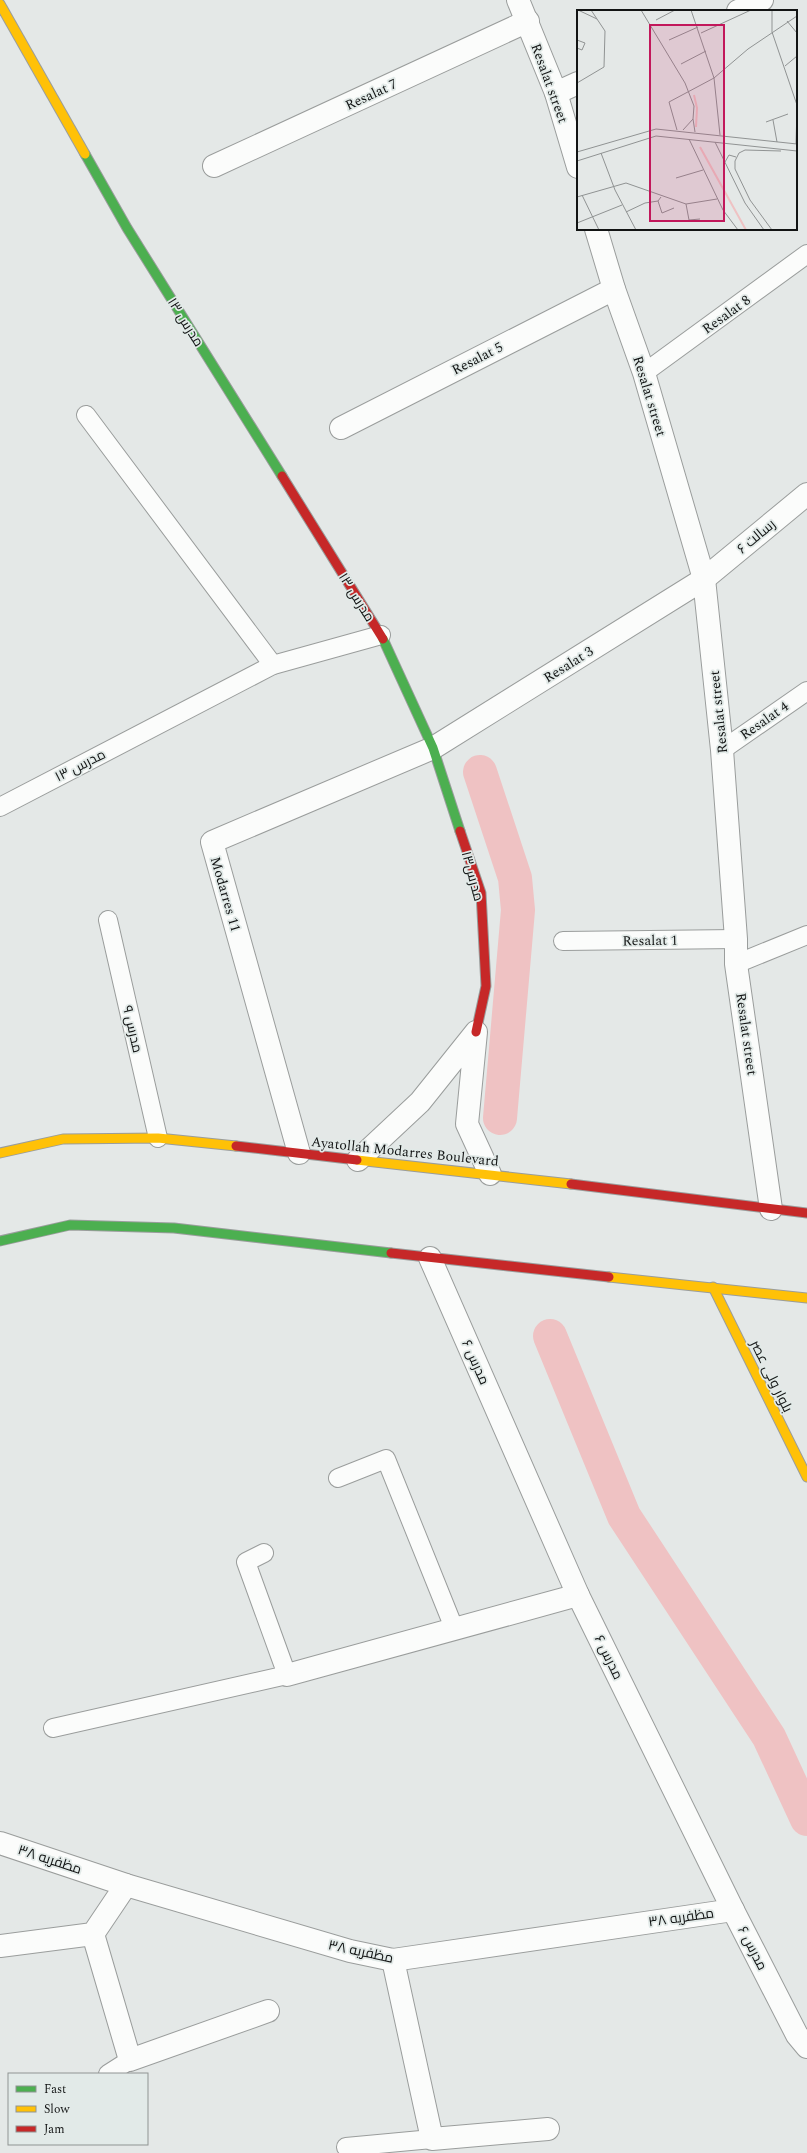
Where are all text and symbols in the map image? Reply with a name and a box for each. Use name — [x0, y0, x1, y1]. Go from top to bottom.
inset map — [577, 10, 797, 230]
street label: Resalat street — [525, 40, 574, 126]
street label: Resalat 7 — [342, 73, 401, 116]
street label: Resalat 8 — [698, 290, 755, 339]
street label: مدرس ۱۳ — [162, 294, 209, 351]
street label: Resalat 5 — [448, 337, 507, 380]
street label: Resalat street — [627, 353, 672, 439]
street label: رسالت ۶ — [732, 514, 780, 559]
street label: مدرس ۱۳ — [333, 569, 380, 626]
street label: Resalat 3 — [539, 641, 597, 688]
street label: Resalat street — [704, 669, 733, 754]
street label: Resalat 4 — [736, 696, 793, 745]
street label: مدرس ۱۳ — [51, 744, 109, 787]
street label: مدرس۱۳ — [456, 849, 489, 903]
street label: Modarres 11 — [205, 854, 246, 934]
street label: Resalat 1 — [622, 930, 678, 951]
street label: Resalat street — [730, 991, 763, 1077]
street label: مدرس ۹ — [117, 1003, 148, 1055]
street label: Ayatollah Modarres Boulevard — [310, 1131, 500, 1172]
street label: بلوار ولی عصر — [744, 1335, 798, 1416]
street label: مدرس ۶ — [456, 1336, 495, 1388]
street label: مدرس ۶ — [589, 1631, 628, 1683]
street label: مظفریه ۳۸ — [15, 1839, 85, 1880]
street label: مظفریه ۳۸ — [647, 1902, 715, 1932]
street label: مدرس ۶ — [732, 1922, 773, 1974]
street label: مظفریه ۳۸ — [326, 1934, 395, 1969]
legend — [8, 2073, 148, 2145]
text: Fast — [44, 2080, 66, 2099]
text: Slow — [44, 2100, 70, 2119]
text: Jam — [44, 2120, 65, 2139]

